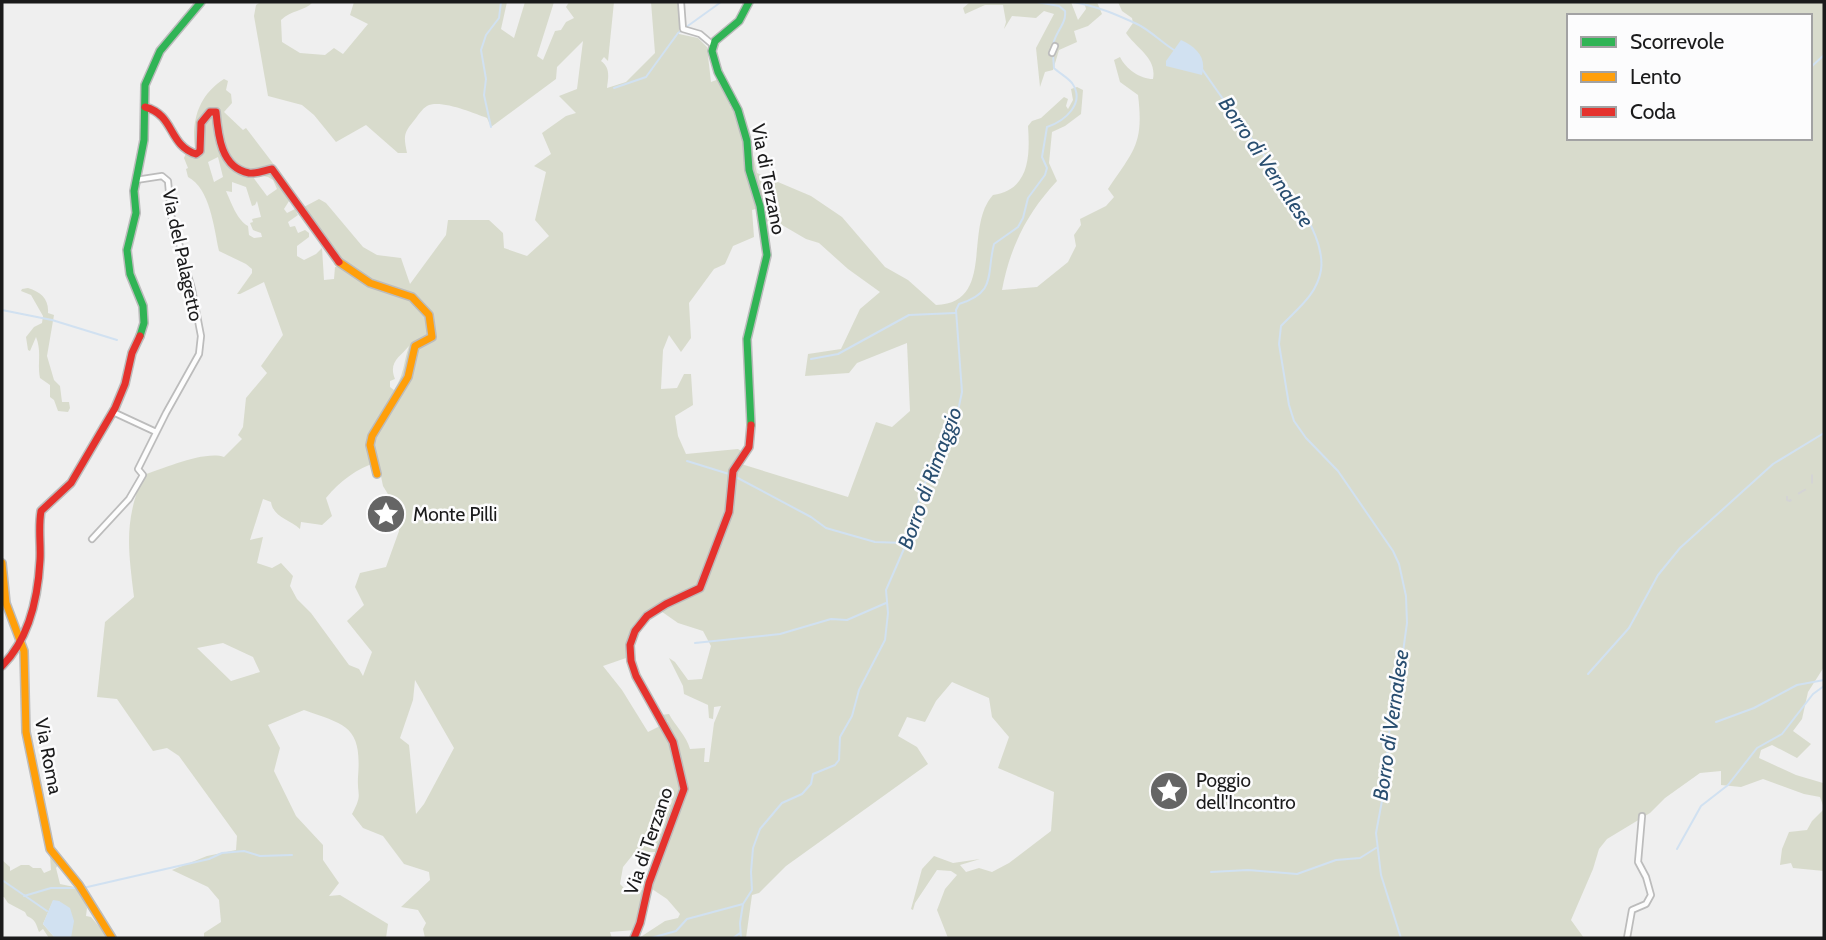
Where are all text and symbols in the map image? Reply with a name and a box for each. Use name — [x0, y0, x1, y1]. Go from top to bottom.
legend — [1567, 14, 1812, 140]
text: Scorrevole — [1630, 29, 1724, 54]
text: Lento — [1630, 64, 1681, 89]
water label: Borro di Vernalese — [1214, 92, 1320, 232]
text: Coda — [1630, 99, 1676, 124]
street label: Via di Terzano — [747, 122, 791, 236]
street label: Via del Palagetto — [157, 187, 208, 323]
water label: Borro di Rimaggio — [892, 403, 967, 552]
place icon: Monte Pilli — [365, 493, 407, 535]
place label: Monte Pilli — [413, 503, 497, 526]
water label: Borro di Vernalese — [1368, 648, 1414, 802]
street label: Via Roma — [30, 716, 67, 796]
place label: Poggio dell'Incontro — [1196, 769, 1296, 814]
place icon: Poggio dell'Incontro — [1148, 770, 1190, 812]
street label: Via di Terzano — [619, 784, 678, 898]

